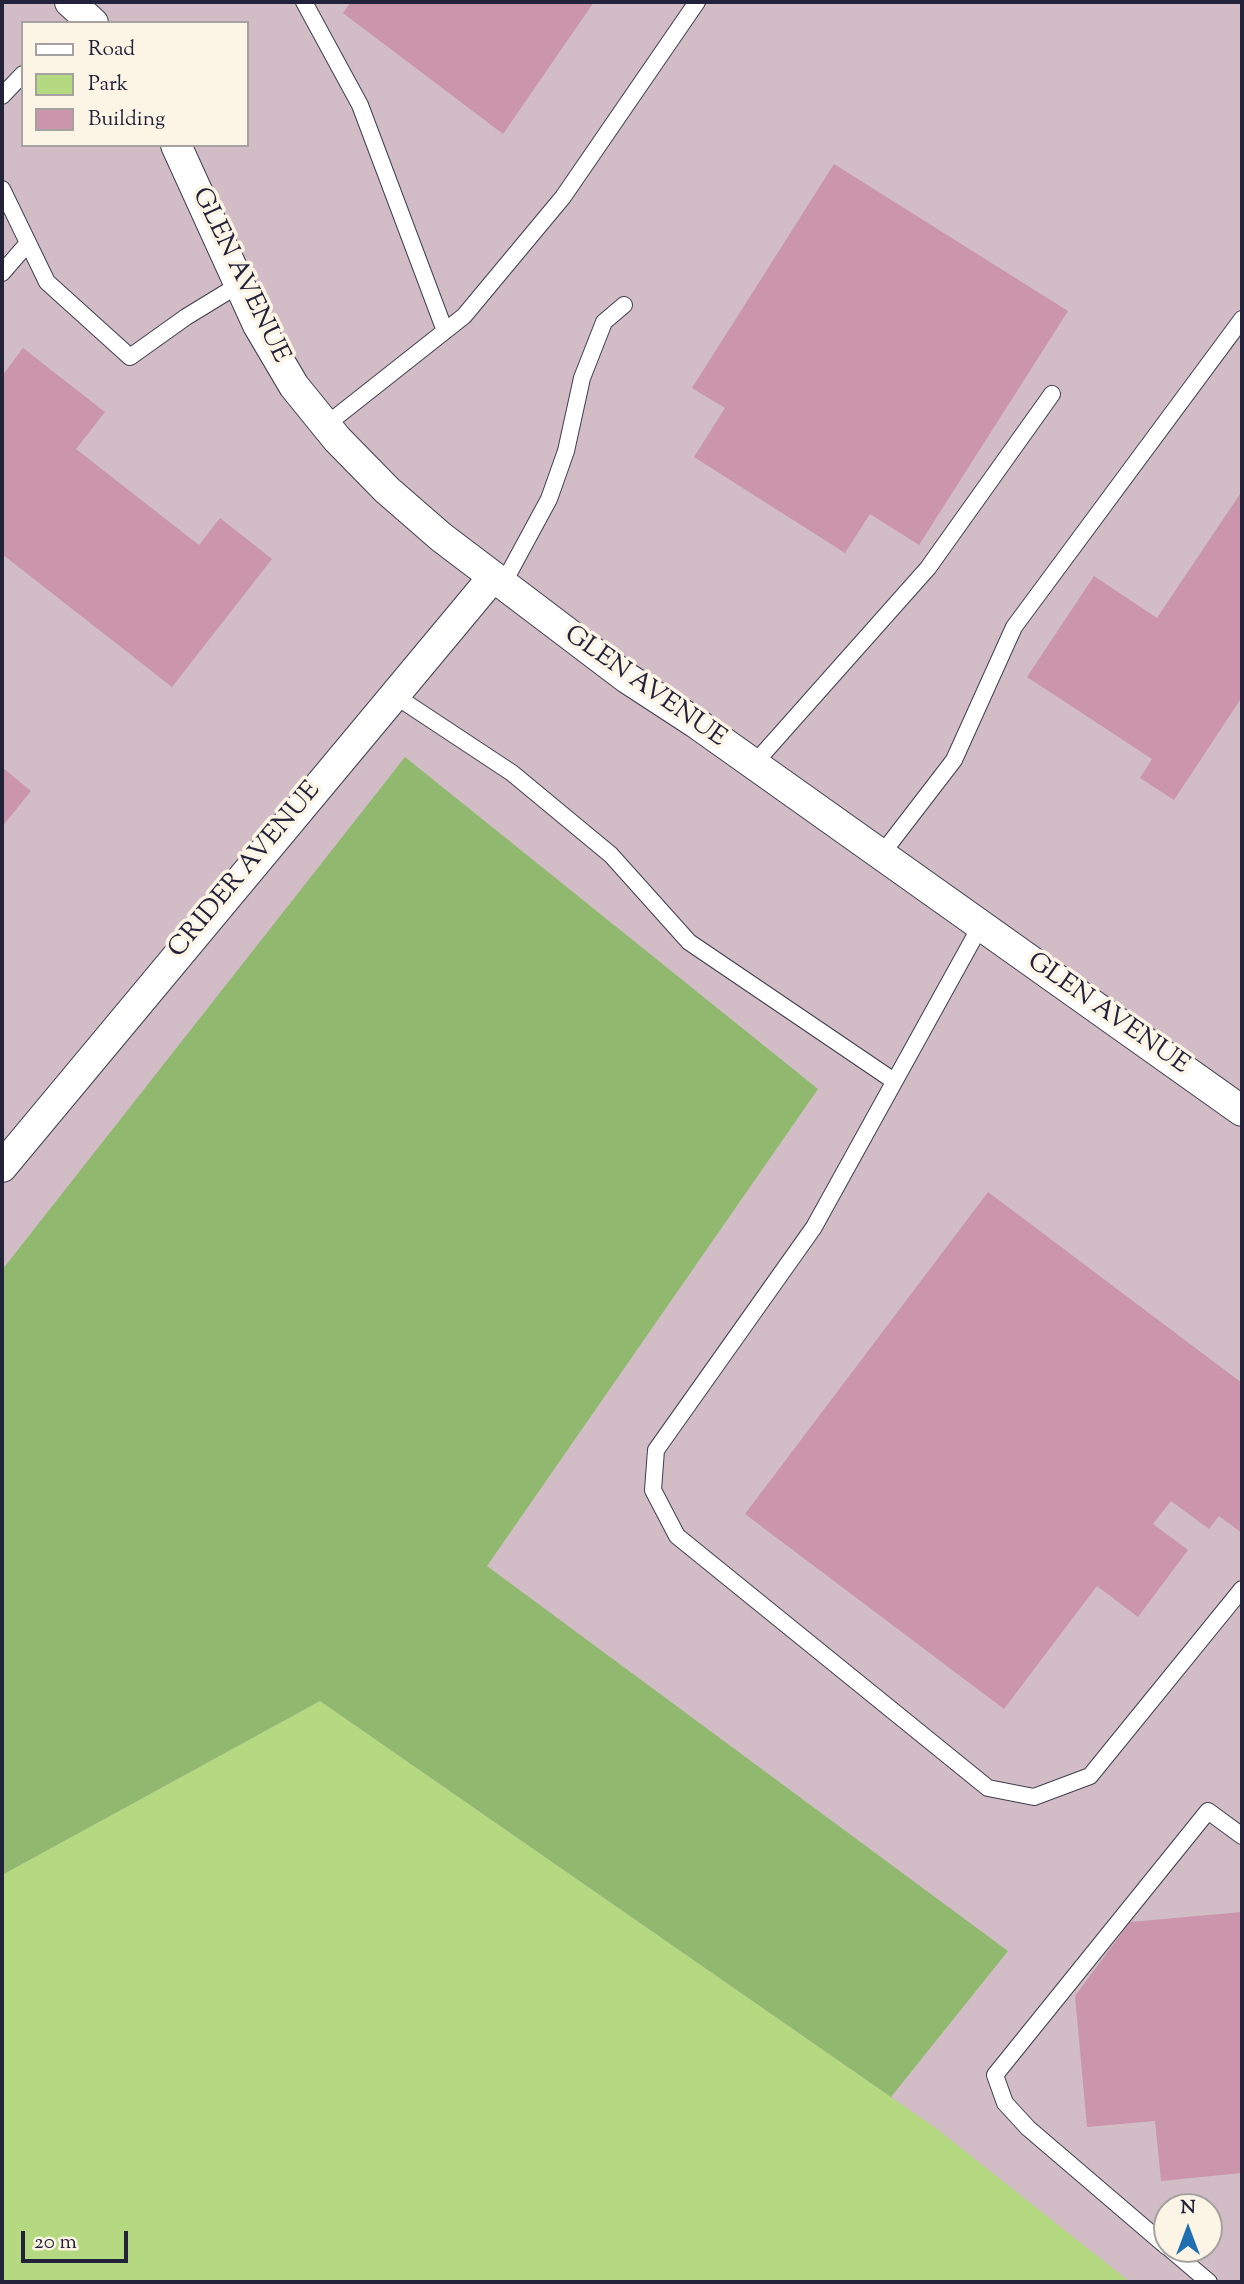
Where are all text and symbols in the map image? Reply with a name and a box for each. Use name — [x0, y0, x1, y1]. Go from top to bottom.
legend — [21, 21, 248, 147]
text: Road — [88, 35, 135, 65]
text: Park — [88, 70, 128, 100]
text: Building — [88, 105, 165, 135]
street label: GLEN AVENUE — [183, 183, 295, 369]
street label: GLEN AVENUE — [557, 621, 731, 755]
street label: CRIDER AVENUE — [163, 777, 329, 965]
street label: GLEN AVENUE — [1020, 948, 1194, 1082]
north arrow — [1153, 2193, 1223, 2263]
text: N — [1180, 2195, 1196, 2222]
scale bar — [24, 2218, 131, 2262]
text: 20 m — [34, 2228, 77, 2258]

